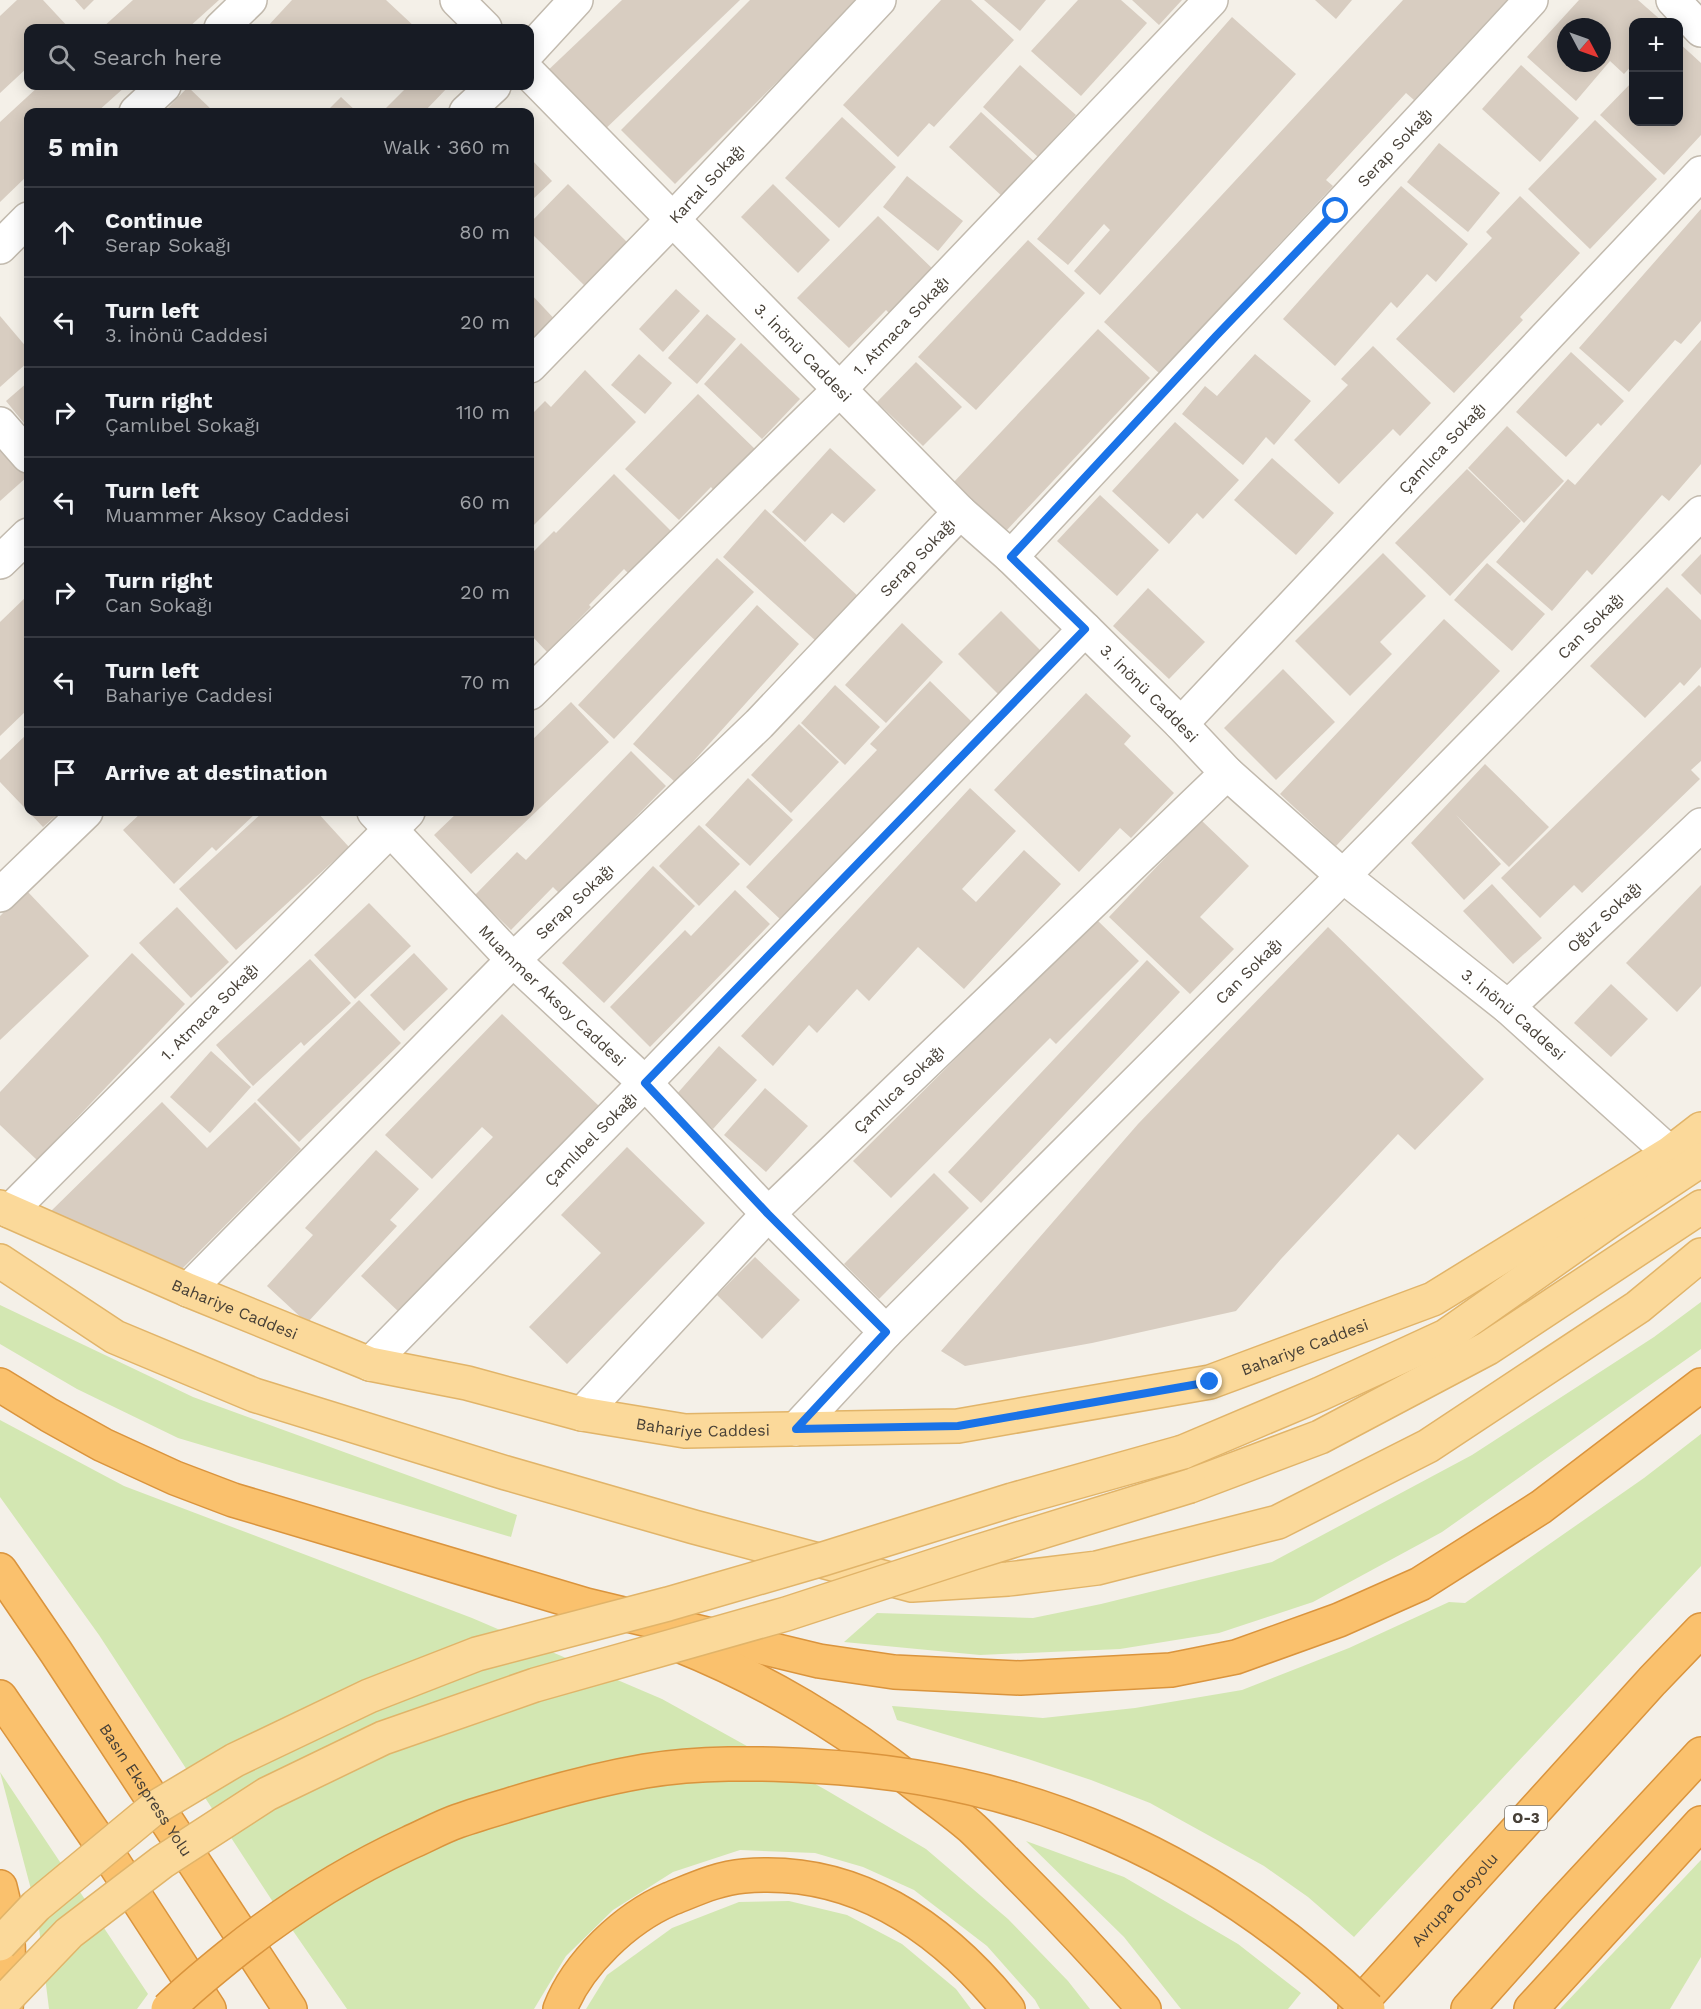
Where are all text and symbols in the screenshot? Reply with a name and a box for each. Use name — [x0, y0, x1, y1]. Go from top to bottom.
north arrow — [1557, 18, 1611, 72]
map controls — [1629, 18, 1683, 126]
button: + — [1629, 18, 1683, 72]
search box — [24, 24, 534, 90]
icon: search — [45, 41, 78, 74]
text: Search here — [93, 45, 222, 70]
button: − — [1629, 72, 1683, 126]
street label: Serap Sokağı — [1353, 104, 1436, 191]
text: 5 min — [48, 132, 119, 162]
text: Walk · 360 m — [383, 135, 510, 159]
street label: Kartal Sokağı — [665, 140, 748, 227]
route start — [1322, 197, 1348, 223]
text: Continue — [105, 208, 203, 233]
icon: ahead — [48, 216, 81, 249]
text: 80 m — [459, 220, 510, 244]
text: Serap Sokağı — [105, 233, 231, 257]
street label: 1. Atmaca Sokağı — [849, 272, 952, 379]
text: Turn left — [105, 298, 199, 323]
street label: 3. İnönü Caddesi — [751, 299, 856, 406]
icon: left — [48, 306, 81, 339]
text: 20 m — [460, 310, 510, 334]
text: 3. İnönü Caddesi — [105, 323, 268, 347]
text: Turn right — [105, 388, 212, 413]
icon: right — [48, 396, 81, 429]
street label: Çamlıca Sokağı — [1394, 398, 1489, 497]
text: 110 m — [456, 400, 510, 424]
text: Çamlıbel Sokağı — [105, 413, 260, 437]
text: Turn left — [105, 478, 199, 503]
icon: left — [48, 486, 81, 519]
text: 60 m — [460, 490, 510, 514]
text: Muammer Aksoy Caddesi — [105, 503, 350, 527]
street label: Serap Sokağı — [876, 514, 959, 600]
text: Turn right — [105, 568, 212, 593]
icon: right — [48, 576, 81, 609]
text: 20 m — [460, 580, 510, 604]
street label: Can Sokağı — [1553, 588, 1627, 663]
text: Can Sokağı — [105, 593, 212, 617]
street label: 3. İnönü Caddesi — [1097, 640, 1202, 746]
text: Turn left — [105, 658, 199, 683]
icon: left — [48, 666, 81, 699]
text: 70 m — [461, 670, 510, 694]
text: Bahariye Caddesi — [105, 683, 273, 707]
icon: arrive — [48, 756, 81, 789]
text: Arrive at destination — [105, 760, 328, 785]
street label: Serap Sokağı — [531, 859, 617, 943]
street label: Oğuz Sokağı — [1563, 877, 1645, 956]
street label: Muammer Aksoy Caddesi — [475, 921, 630, 1070]
street label: Can Sokağı — [1211, 933, 1285, 1008]
street label: 1. Atmaca Sokağı — [156, 959, 262, 1064]
street label: 3. İnönü Caddesi — [1458, 964, 1569, 1064]
street label: Çamlıca Sokağı — [849, 1041, 948, 1136]
street label: Çamlıbel Sokağı — [540, 1088, 641, 1190]
street label: Bahariye Caddesi — [169, 1275, 301, 1343]
street label: Bahariye Caddesi — [1238, 1314, 1371, 1379]
route end — [1196, 1368, 1222, 1394]
street label: Bahariye Caddesi — [635, 1414, 770, 1441]
street label: Basın Ekspress Yolu — [96, 1720, 197, 1860]
road number: O-3 — [1505, 1806, 1547, 1830]
street label: Avrupa Otoyolu — [1407, 1849, 1502, 1950]

